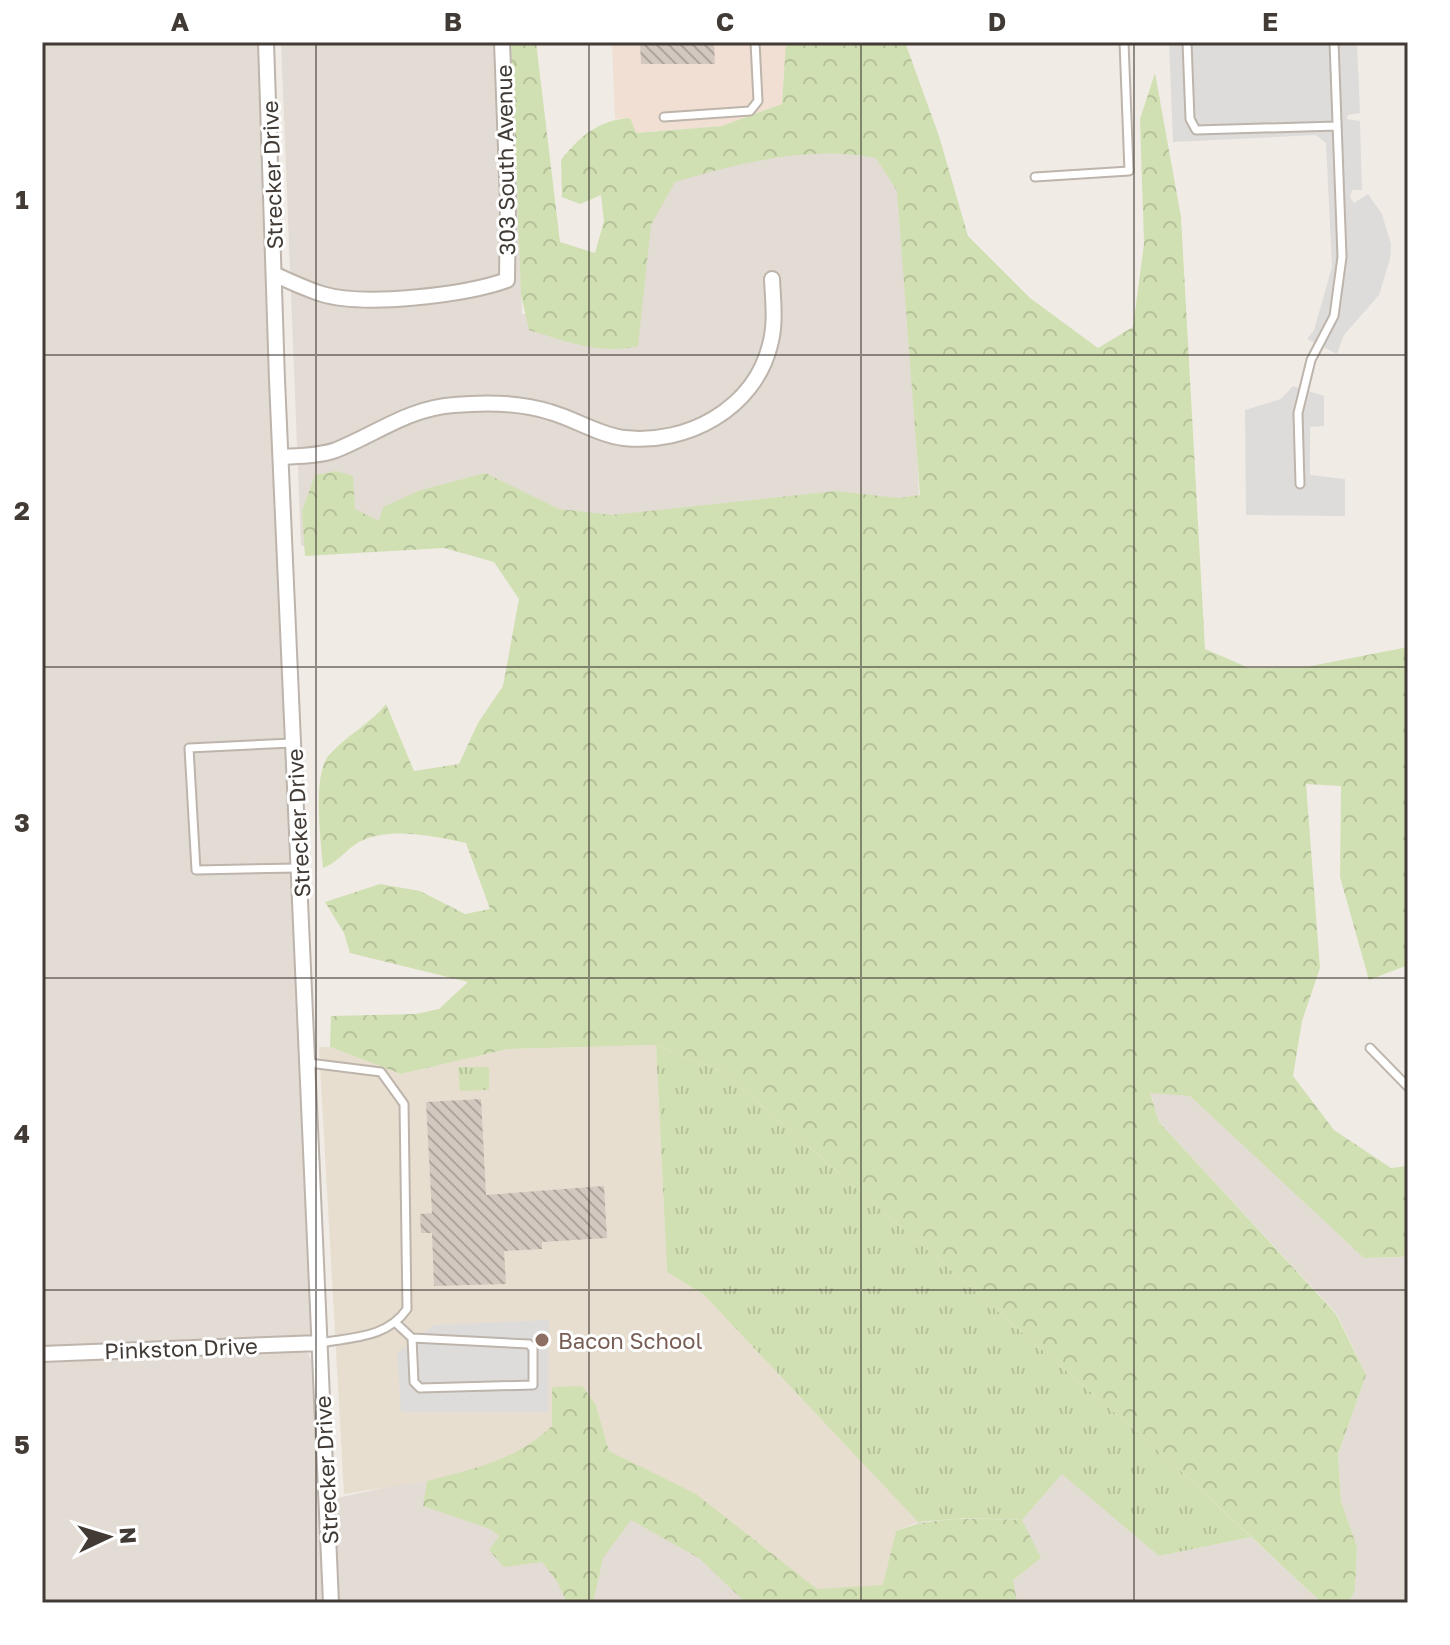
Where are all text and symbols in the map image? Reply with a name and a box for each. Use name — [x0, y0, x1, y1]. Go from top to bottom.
text: A — [171, 6, 190, 37]
text: B — [444, 6, 462, 37]
text: C — [716, 6, 734, 37]
text: D — [988, 6, 1006, 37]
text: E — [1262, 6, 1278, 37]
street label: 303 South Avenue — [490, 64, 520, 256]
street label: Strecker Drive — [256, 100, 288, 250]
text: 1 — [15, 184, 29, 215]
text: 2 — [14, 495, 30, 526]
street label: Strecker Drive — [281, 748, 315, 898]
text: 3 — [14, 807, 30, 838]
text: 4 — [14, 1118, 30, 1149]
place label: Bacon School — [558, 1327, 702, 1354]
marker: Bacon School — [533, 1331, 551, 1349]
street label: Pinkston Drive — [104, 1332, 258, 1364]
street label: Strecker Drive — [309, 1395, 343, 1545]
text: 5 — [14, 1429, 30, 1460]
north arrow — [68, 1497, 148, 1577]
text: N — [114, 1526, 143, 1545]

